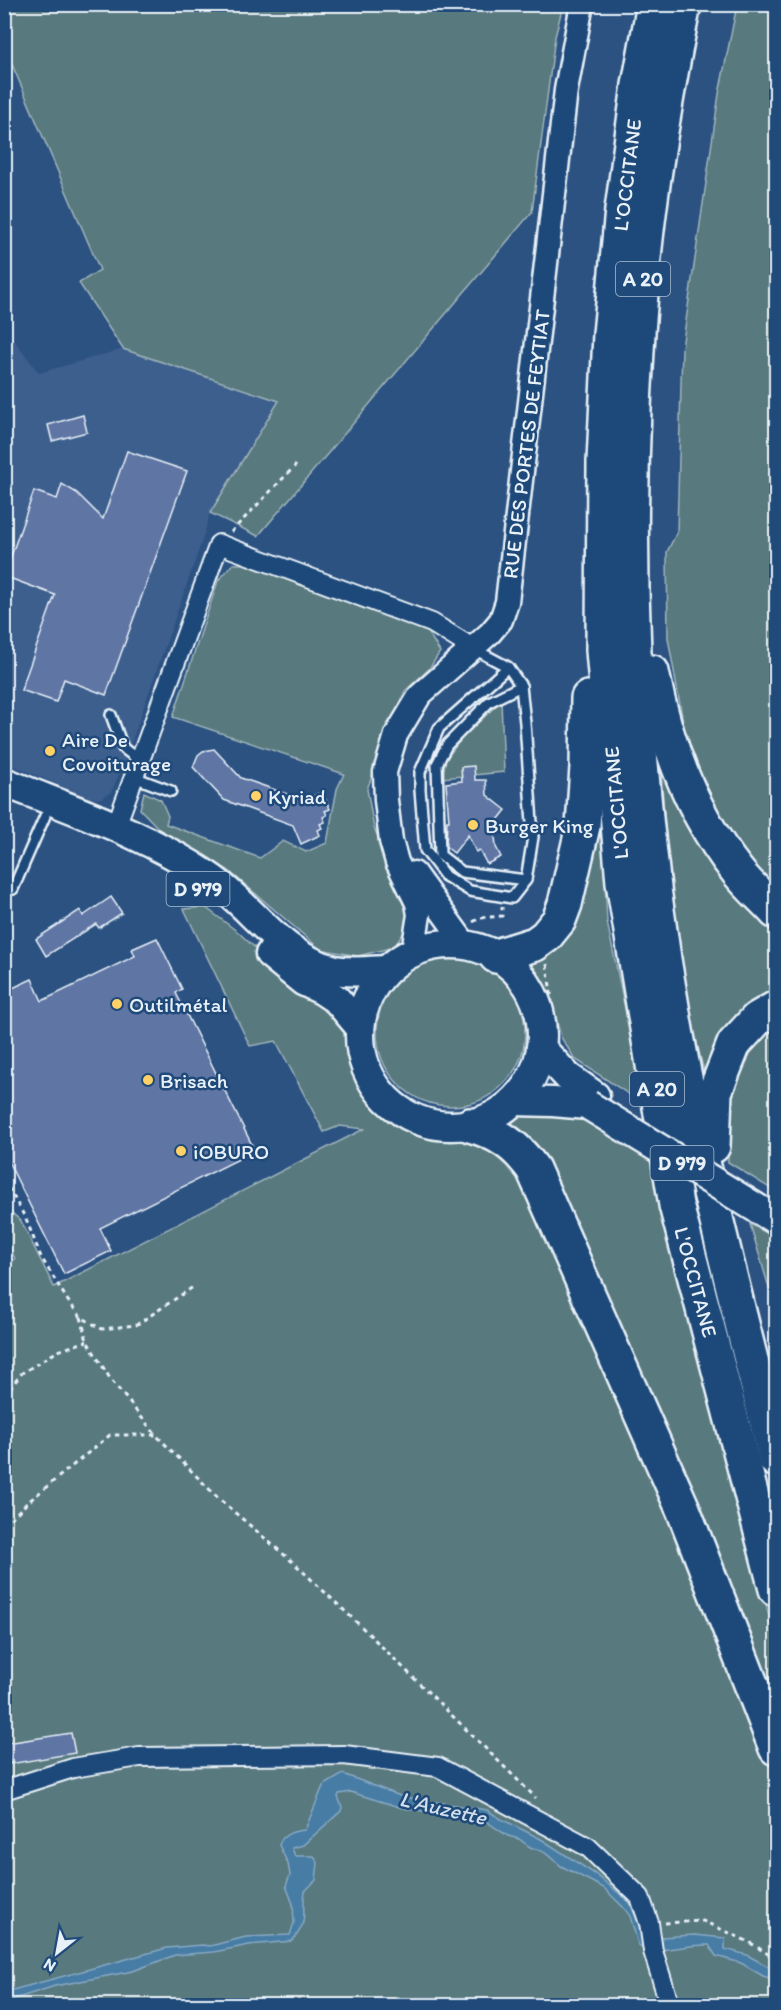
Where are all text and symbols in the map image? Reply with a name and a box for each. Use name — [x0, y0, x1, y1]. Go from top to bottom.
street label: L'OCCITANE — [608, 117, 646, 233]
road number: A 20 — [616, 262, 670, 296]
street label: RUE DES PORTES DE FEYTIAT — [497, 308, 555, 580]
place label: Aire De Covoiturage — [62, 727, 171, 776]
marker: Aire De Covoiturage — [43, 744, 57, 758]
street label: L'OCCITANE — [599, 746, 633, 860]
place label: Kyriad — [268, 784, 327, 809]
marker: Kyriad — [249, 789, 263, 803]
place label: Burger King — [485, 813, 594, 838]
marker: Burger King — [466, 818, 480, 832]
road number: D 979 — [166, 872, 230, 906]
place label: Outilmétal — [129, 992, 228, 1017]
marker: Outilmétal — [110, 997, 124, 1011]
place label: Brisach — [160, 1068, 229, 1093]
road number: A 20 — [630, 1072, 684, 1106]
marker: Brisach — [141, 1073, 155, 1087]
place label: iOBURO — [193, 1139, 269, 1164]
marker: iOBURO — [174, 1144, 188, 1158]
road number: D 979 — [650, 1146, 714, 1180]
street label: L'OCCITANE — [669, 1224, 723, 1340]
water label: L'Auzette — [397, 1785, 490, 1831]
north arrow — [27, 1923, 87, 1983]
text: N — [40, 1955, 59, 1976]

